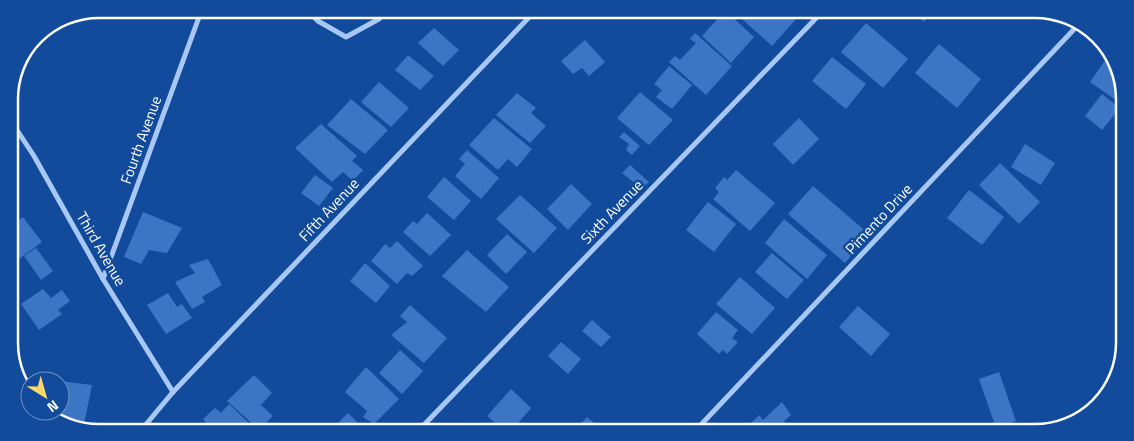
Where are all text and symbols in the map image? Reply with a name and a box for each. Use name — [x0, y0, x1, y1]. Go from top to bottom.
street label: Fourth Avenue — [114, 93, 167, 187]
street label: Fifth Avenue — [293, 173, 364, 247]
street label: Sixth Avenue — [575, 174, 648, 249]
street label: Pimento Drive — [840, 178, 918, 259]
street label: Third Avenue — [71, 207, 132, 290]
north arrow — [20, 371, 70, 421]
text: N — [43, 395, 63, 418]

